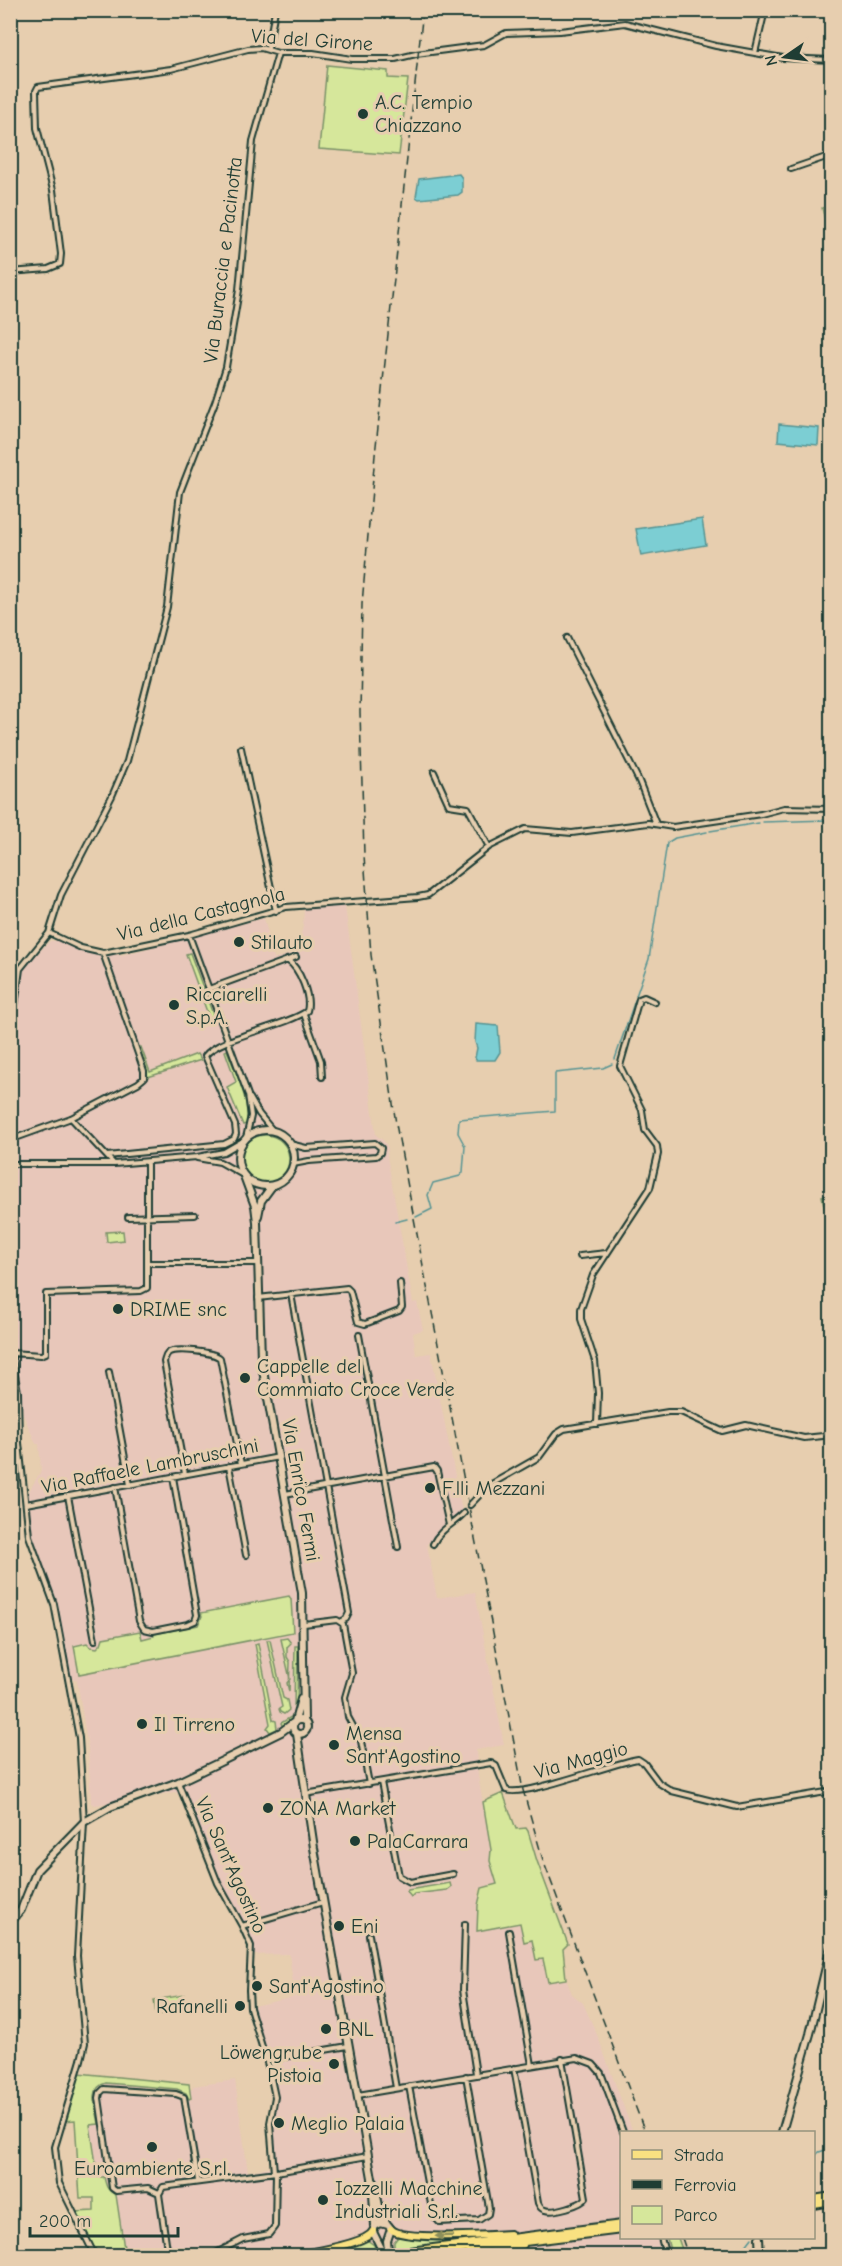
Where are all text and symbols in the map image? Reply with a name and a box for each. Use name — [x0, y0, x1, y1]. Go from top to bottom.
street label: Via del Girone — [250, 24, 374, 56]
north arrow — [755, 27, 815, 87]
text: N — [761, 53, 781, 68]
place label: A.C. Tempio Chiazzano — [375, 91, 473, 137]
marker: A.C. Tempio Chiazzano — [356, 107, 370, 121]
street label: Via Buraccia e Pacinotta — [199, 155, 247, 365]
street label: Via della Castagnola — [115, 882, 287, 946]
place label: Stilauto — [251, 931, 313, 954]
marker: Stilauto — [232, 935, 246, 949]
place label: Ricciarelli S.p.A. — [186, 983, 267, 1029]
marker: Ricciarelli S.p.A. — [167, 998, 181, 1012]
place label: DRIME snc — [130, 1298, 227, 1321]
marker: DRIME snc — [111, 1302, 125, 1316]
place label: Cappelle del Commiato Croce Verde — [257, 1355, 455, 1401]
marker: Cappelle del Commiato Croce Verde — [238, 1371, 252, 1385]
street label: Via Enrico Fermi — [277, 1417, 325, 1563]
street label: Via Raffaele Lambruschini — [40, 1434, 260, 1498]
place label: F.lli Mezzani — [442, 1477, 545, 1500]
marker: F.lli Mezzani — [423, 1481, 437, 1495]
place label: Il Tirreno — [154, 1713, 235, 1736]
marker: Il Tirreno — [135, 1717, 149, 1731]
place label: Mensa Sant'Agostino — [346, 1722, 461, 1768]
street label: Via Maggio — [532, 1737, 630, 1783]
marker: Mensa Sant'Agostino — [327, 1738, 341, 1752]
street label: Via Sant'Agostino — [191, 1793, 271, 1937]
place label: ZONA Market — [280, 1797, 397, 1820]
marker: ZONA Market — [261, 1801, 275, 1815]
place label: PalaCarrara — [367, 1830, 469, 1853]
marker: PalaCarrara — [348, 1834, 362, 1848]
place label: Eni — [351, 1915, 379, 1938]
marker: Eni — [332, 1919, 346, 1933]
place label: Sant'Agostino — [269, 1975, 384, 1998]
marker: Sant'Agostino — [250, 1979, 264, 1993]
place label: Rafanelli — [156, 1995, 228, 2018]
marker: Rafanelli — [233, 1999, 247, 2013]
place label: BNL — [338, 2018, 374, 2041]
marker: BNL — [319, 2022, 333, 2036]
place label: Löwengrube Pistoia — [220, 2041, 322, 2087]
marker: Löwengrube Pistoia — [327, 2057, 341, 2071]
place label: Meglio Palaia — [291, 2112, 405, 2135]
marker: Meglio Palaia — [272, 2116, 286, 2130]
legend — [620, 2131, 815, 2239]
marker: Euroambiente S.r.l. — [145, 2140, 159, 2154]
text: Strada — [674, 2145, 724, 2166]
place label: Euroambiente S.r.l. — [74, 2157, 230, 2180]
text: Ferrovia — [674, 2175, 737, 2196]
place label: Iozzelli Macchine Industriali S.r.l. — [335, 2177, 482, 2223]
marker: Iozzelli Macchine Industriali S.r.l. — [316, 2193, 330, 2207]
scale bar — [30, 2200, 178, 2238]
text: Parco — [674, 2205, 717, 2226]
text: 200 m — [39, 2211, 91, 2232]
one-way arrow — [434, 2231, 453, 2241]

